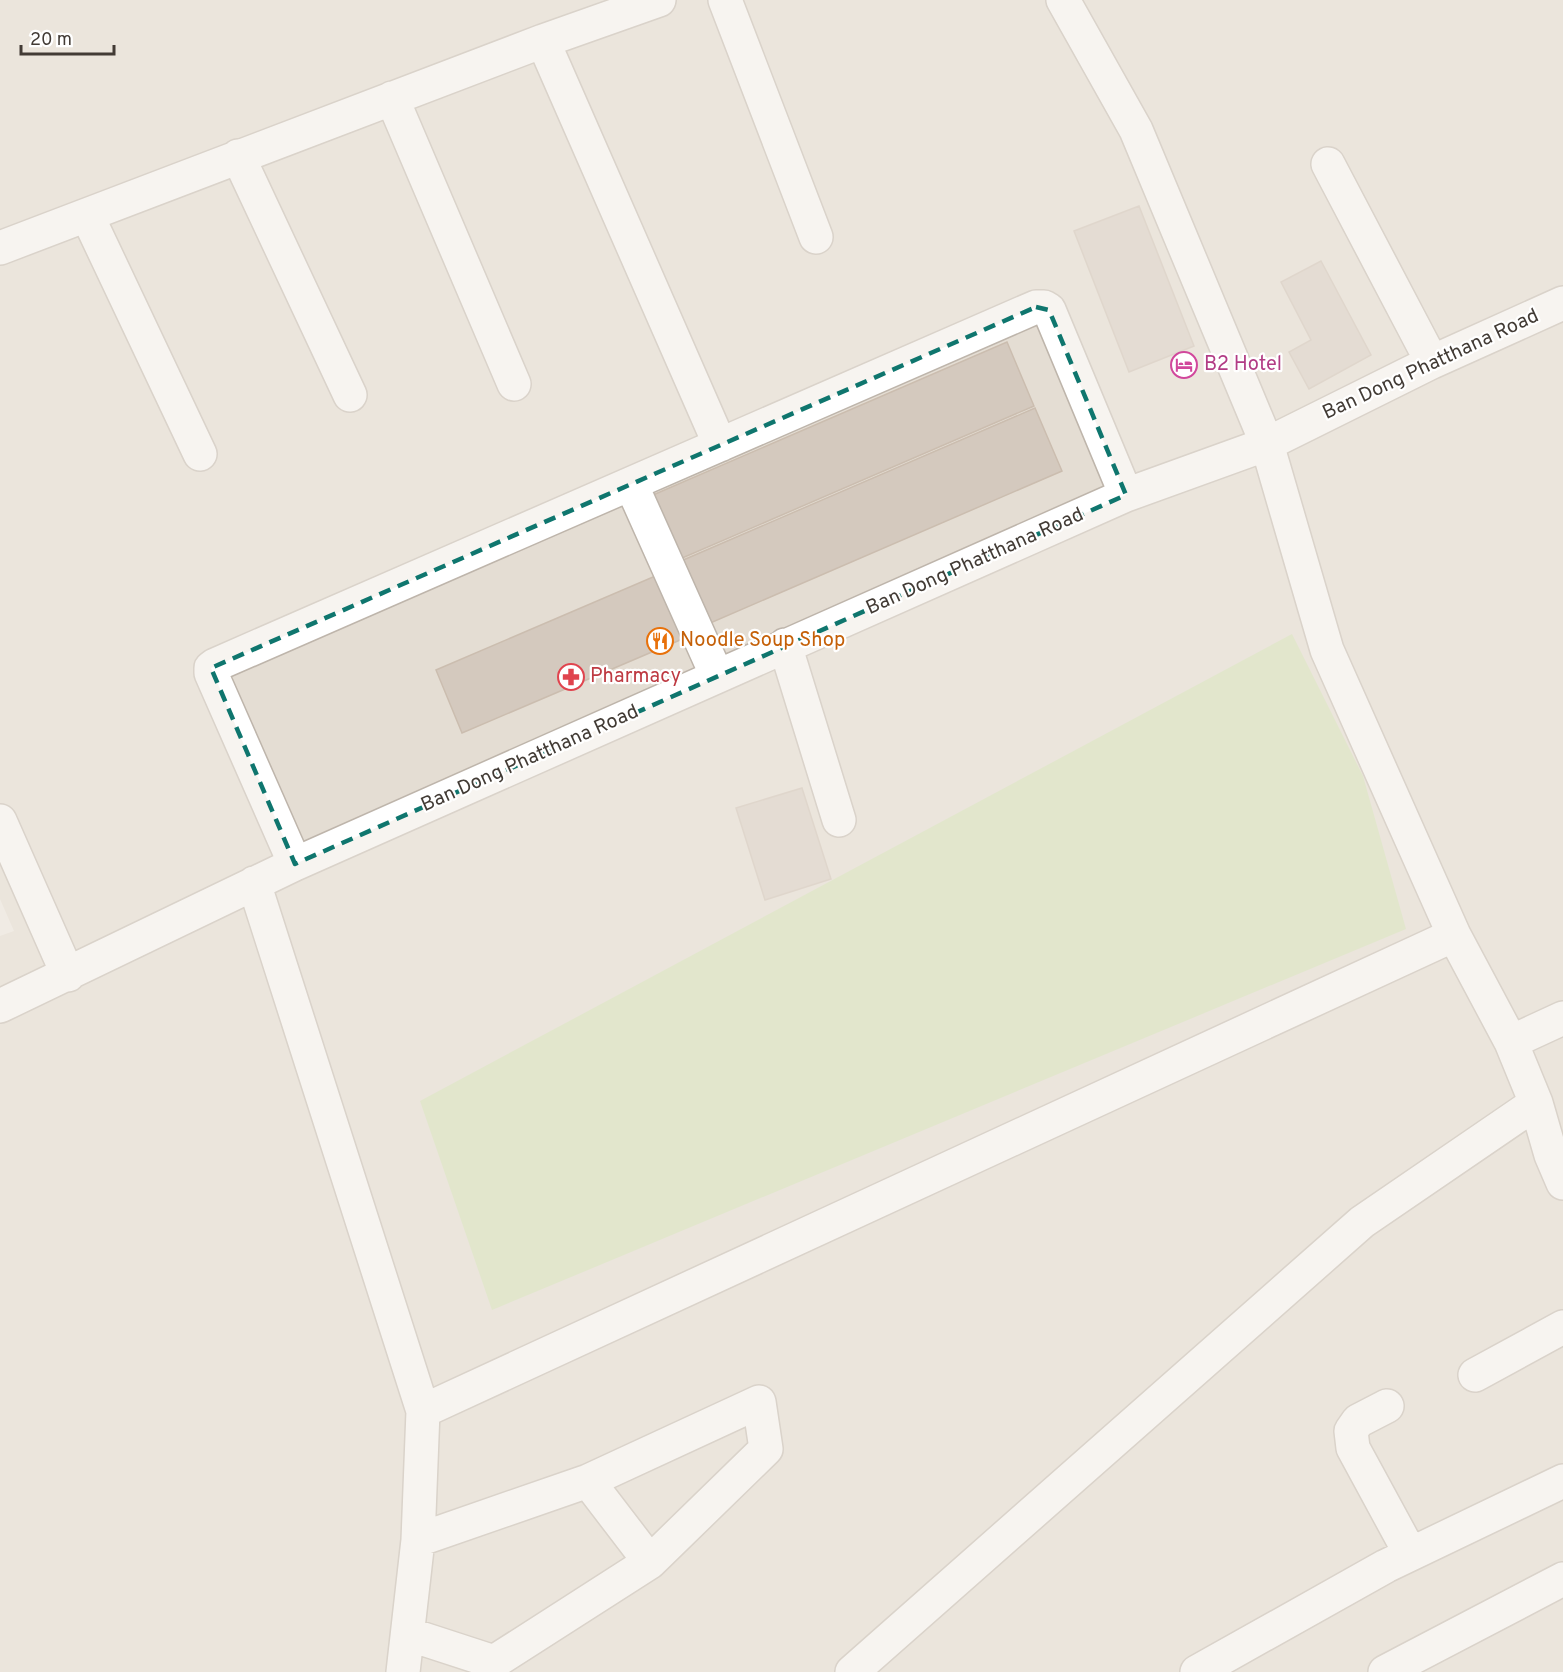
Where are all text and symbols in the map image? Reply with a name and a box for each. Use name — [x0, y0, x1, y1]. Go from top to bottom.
scale bar — [21, 18, 114, 56]
text: 20 m — [30, 29, 72, 52]
street label: Ban Dong Phatthana Road — [1319, 303, 1543, 427]
hotel icon: B2 Hotel — [1169, 350, 1199, 380]
place label: B2 Hotel — [1204, 352, 1282, 378]
street label: Ban Dong Phatthana Road — [862, 502, 1088, 622]
restaurant icon: Noodle Soup Shop — [645, 626, 675, 656]
place label: Noodle Soup Shop — [680, 628, 845, 654]
pharmacy icon: Pharmacy — [556, 662, 586, 692]
place label: Pharmacy — [590, 664, 681, 690]
street label: Ban Dong Phatthana Road — [417, 699, 643, 819]

